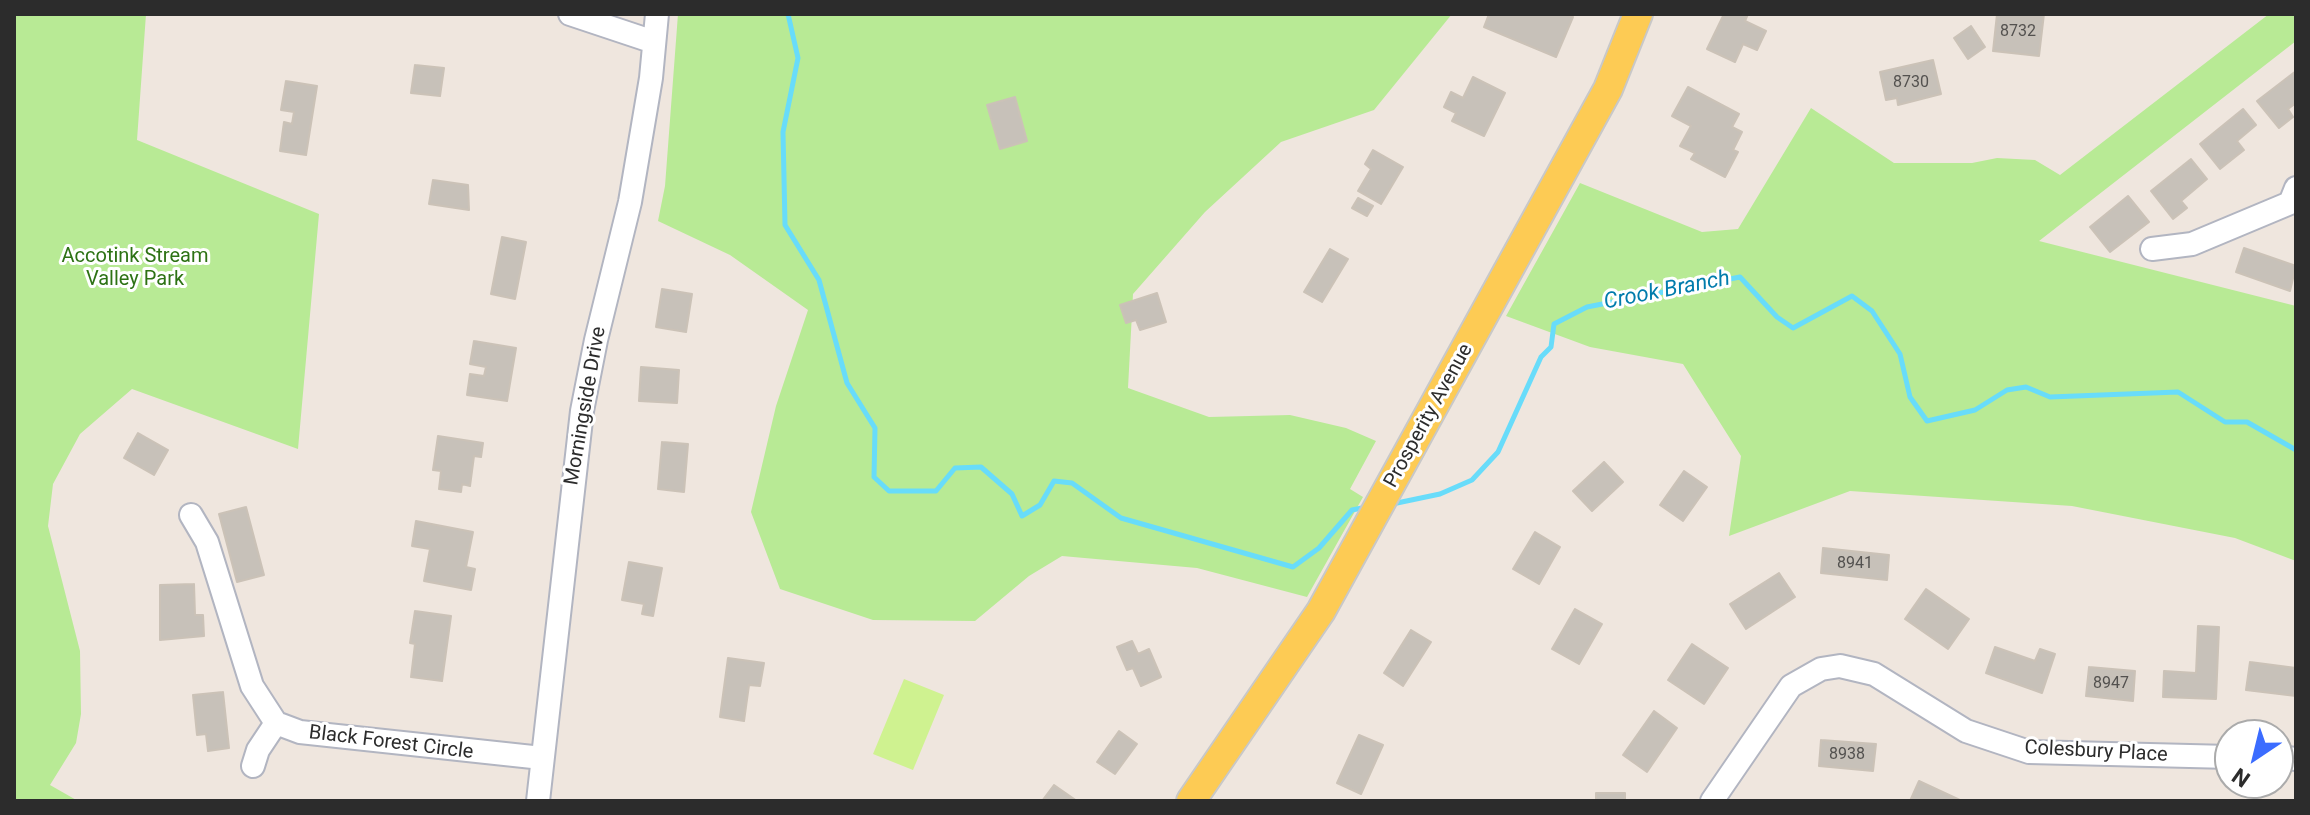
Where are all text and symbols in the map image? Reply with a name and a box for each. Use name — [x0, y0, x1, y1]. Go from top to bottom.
house number: 8732 — [2000, 22, 2036, 42]
house number: 8730 — [1893, 73, 1929, 93]
park label: Accotink Stream Valley Park — [62, 245, 208, 292]
water label: Crook Branch — [1602, 266, 1732, 316]
street label: Morningside Drive — [560, 325, 612, 487]
street label: Prosperity Avenue — [1380, 340, 1478, 492]
house number: 8941 — [1837, 554, 1873, 574]
house number: 8947 — [2093, 674, 2129, 694]
north arrow — [2214, 719, 2294, 799]
street label: Black Forest Circle — [307, 721, 475, 765]
street label: Colesbury Place — [2024, 736, 2168, 768]
house number: 8938 — [1829, 745, 1865, 765]
text: N — [2228, 763, 2255, 792]

